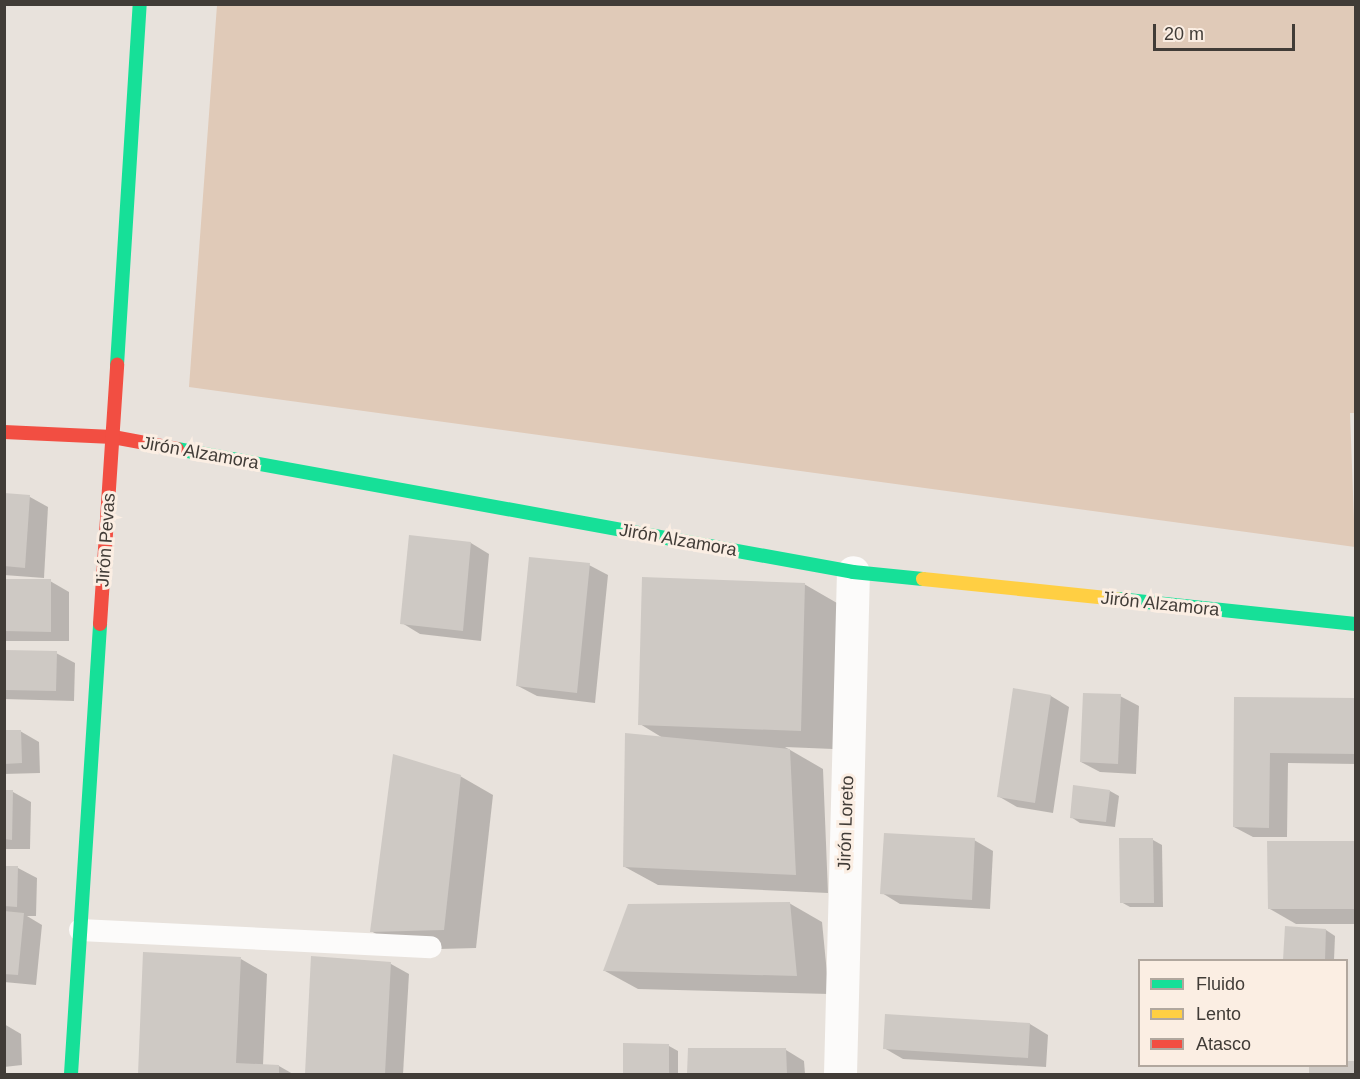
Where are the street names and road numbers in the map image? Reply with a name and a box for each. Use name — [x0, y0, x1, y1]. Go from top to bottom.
street label: Jirón Alzamora — [139, 432, 261, 474]
street label: Jirón Pevas — [92, 492, 120, 588]
street label: Jirón Alzamora — [617, 519, 739, 561]
street label: Jirón Alzamora — [1099, 587, 1221, 621]
street label: Jirón Loreto — [834, 775, 858, 871]

